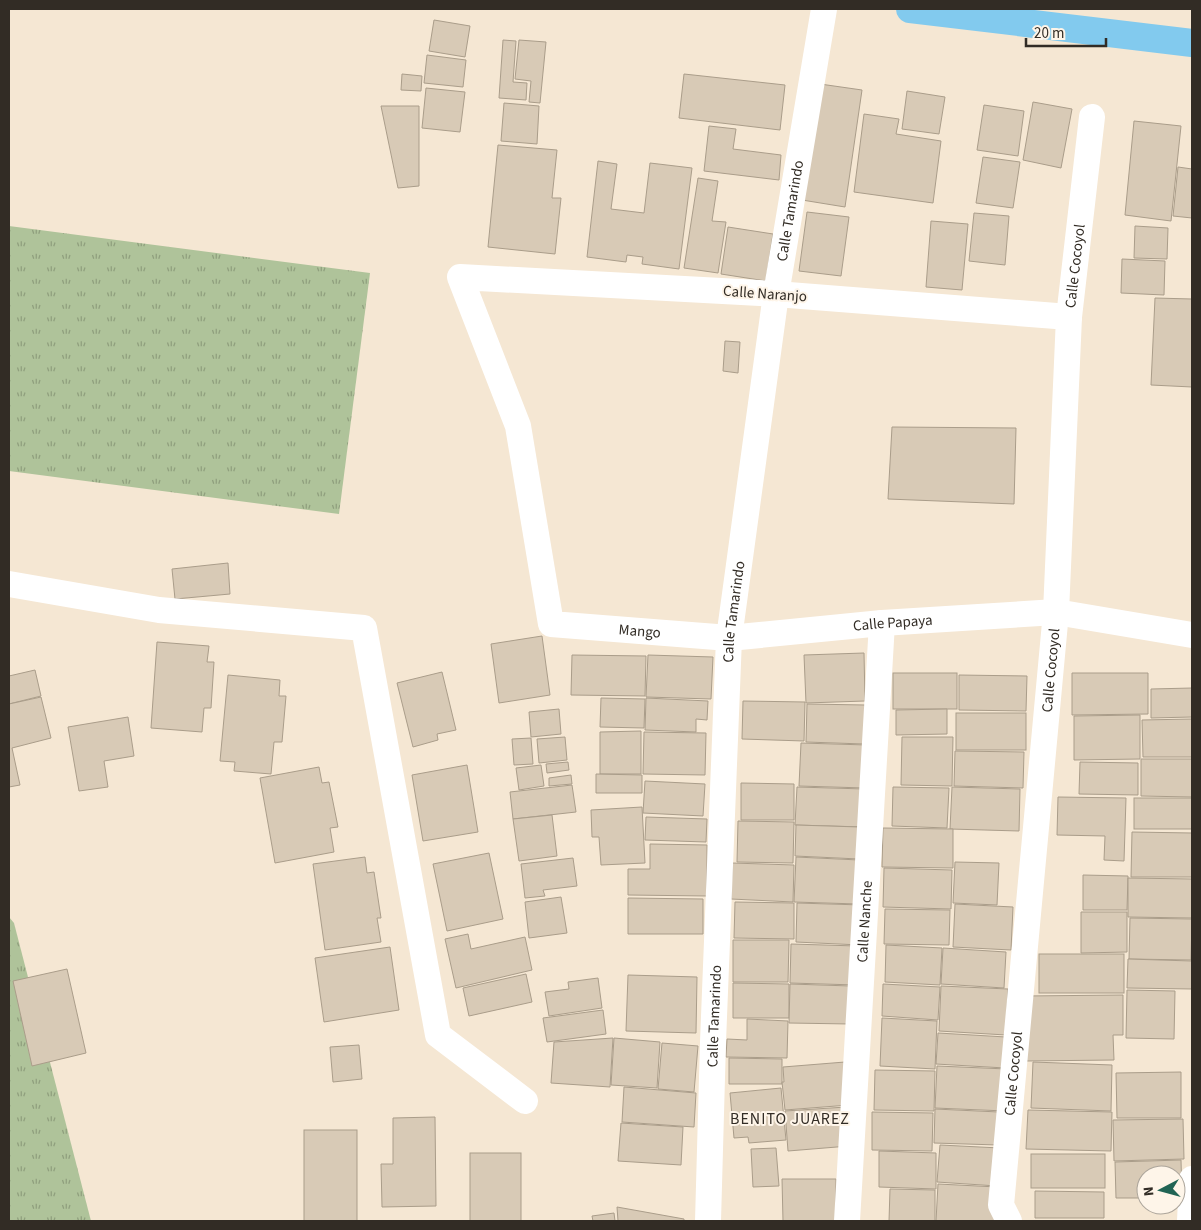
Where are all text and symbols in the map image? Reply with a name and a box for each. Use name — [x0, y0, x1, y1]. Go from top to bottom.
scale bar — [1026, 15, 1106, 47]
text: 20 m — [1034, 23, 1064, 44]
street label: Calle Tamarindo — [771, 159, 809, 263]
street label: Calle Cocoyol — [1060, 223, 1090, 309]
street label: Calle Naranjo — [722, 281, 808, 307]
street label: Calle Tamarindo — [718, 559, 750, 663]
street label: Calle Papaya — [852, 609, 933, 636]
street label: Mango — [618, 619, 662, 643]
street label: Calle Cocoyol — [1036, 627, 1065, 713]
street label: Calle Nanche — [852, 880, 877, 963]
street label: Calle Tamarindo — [702, 965, 727, 1068]
street label: Calle Cocoyol — [999, 1030, 1028, 1117]
district label: BENITO JUAREZ — [730, 1108, 850, 1130]
north arrow — [1136, 1165, 1186, 1215]
text: N — [1139, 1186, 1159, 1197]

